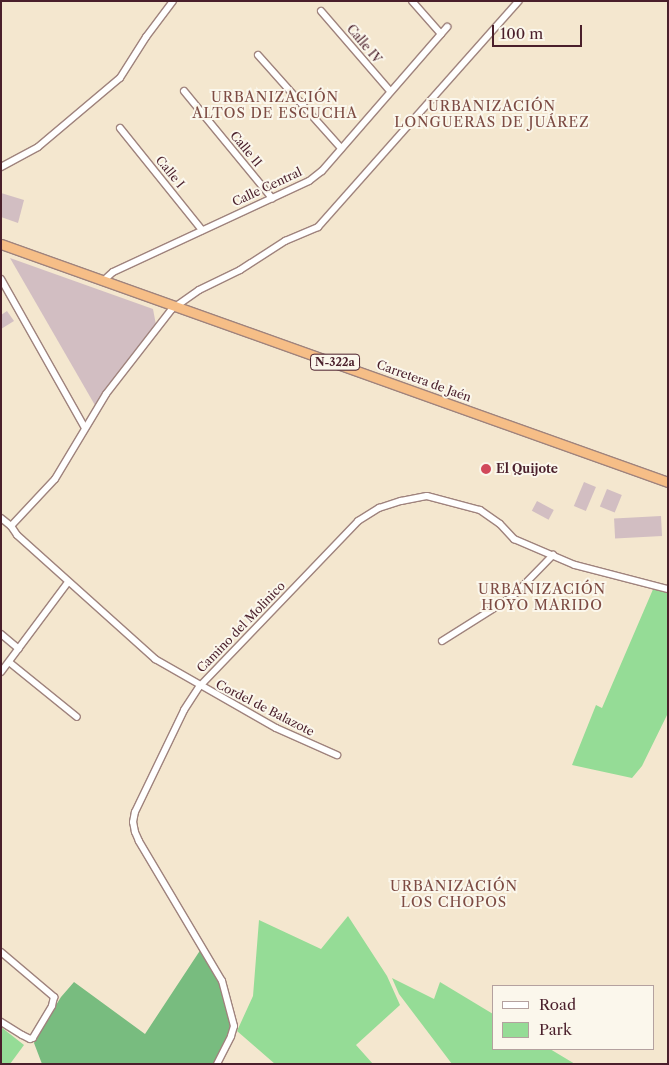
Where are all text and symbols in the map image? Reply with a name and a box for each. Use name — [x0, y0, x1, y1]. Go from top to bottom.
scale bar — [494, 15, 584, 47]
street label: Calle IV — [344, 22, 384, 66]
text: 100 m — [500, 24, 543, 43]
district label: URBANIZACIÓN ALTOS DE ESCUCHA — [190, 89, 360, 121]
district label: URBANIZACIÓN LONGUERAS DE JUÁREZ — [392, 98, 592, 130]
street label: Calle II — [227, 128, 265, 170]
street label: Calle I — [153, 153, 187, 191]
street label: Calle Central — [230, 165, 304, 209]
road number: N-322a — [310, 354, 360, 371]
street label: Carretera de Jaén — [375, 357, 473, 405]
place label: El Quijote — [496, 462, 558, 476]
marker: El Quijote — [480, 463, 492, 475]
street label: Camino del Molinico — [194, 579, 288, 675]
district label: URBANIZACIÓN HOYO MARIDO — [476, 581, 608, 614]
street label: Cordel de Balazote — [213, 677, 317, 739]
district label: URBANIZACIÓN LOS CHOPOS — [388, 878, 520, 910]
legend — [492, 985, 654, 1050]
text: Road — [539, 995, 576, 1014]
text: Park — [539, 1020, 572, 1039]

